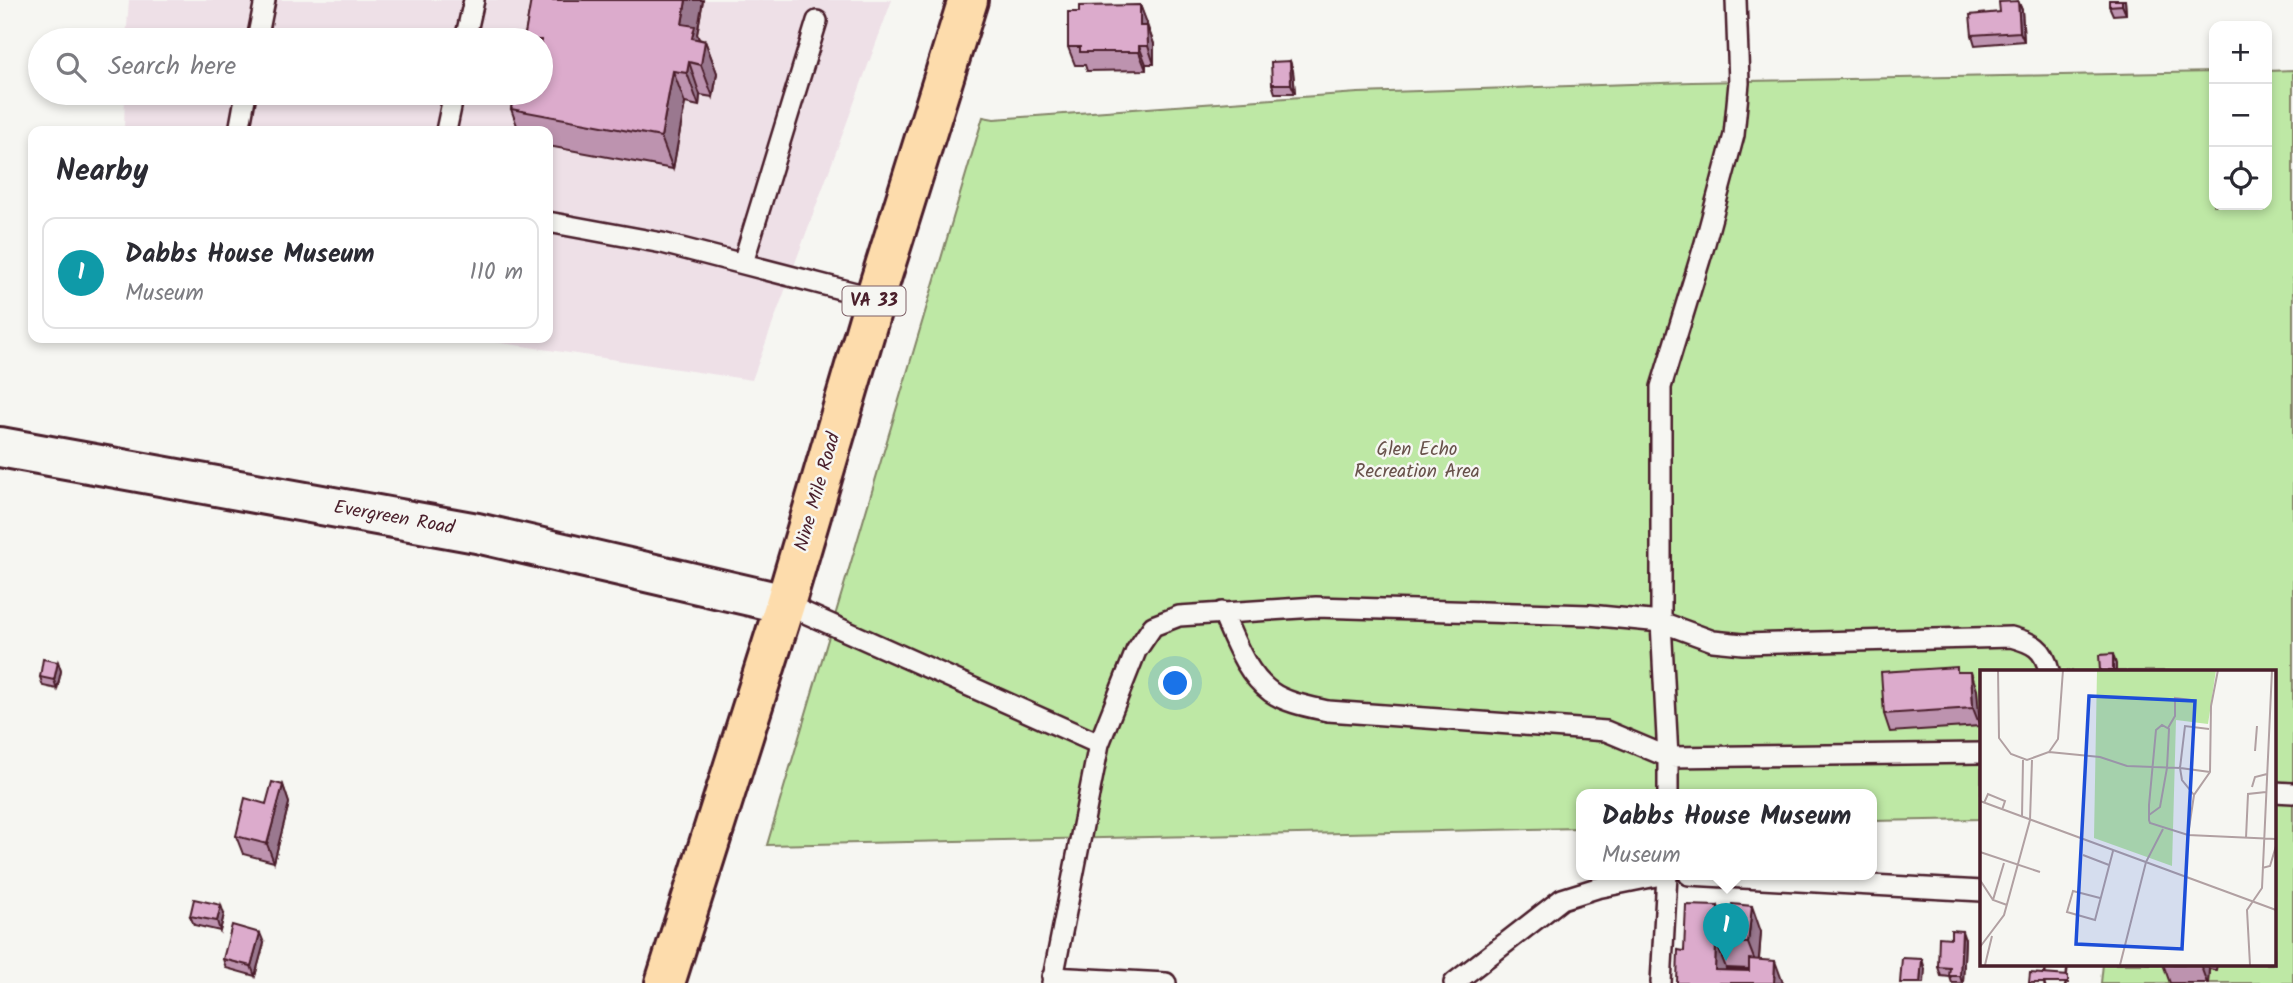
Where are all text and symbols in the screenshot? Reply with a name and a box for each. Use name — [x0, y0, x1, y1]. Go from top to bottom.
map controls — [2209, 21, 2272, 210]
button: + — [2209, 21, 2272, 84]
search box — [28, 28, 553, 105]
text: Search here — [108, 46, 236, 88]
icon: search — [52, 48, 90, 86]
button: − — [2209, 84, 2272, 147]
button: locate — [2209, 147, 2272, 210]
text: Nearby — [56, 148, 148, 196]
text: Dabbs House Museum — [125, 234, 375, 276]
text: 1 — [78, 255, 84, 291]
text: 110 m — [470, 255, 523, 291]
text: Museum — [125, 276, 204, 312]
road number: VA 33 — [842, 286, 906, 316]
street label: Nine Mile Road — [787, 429, 849, 555]
park label: Glen Echo Recreation Area — [1354, 435, 1480, 487]
street label: Evergreen Road — [331, 493, 457, 543]
your location — [1158, 666, 1192, 700]
inset map — [1980, 670, 2276, 965]
popup — [1576, 789, 1877, 880]
text: Dabbs House Museum — [1602, 796, 1851, 838]
text: Museum — [1602, 838, 1680, 874]
pin: 1 — [1703, 903, 1749, 961]

